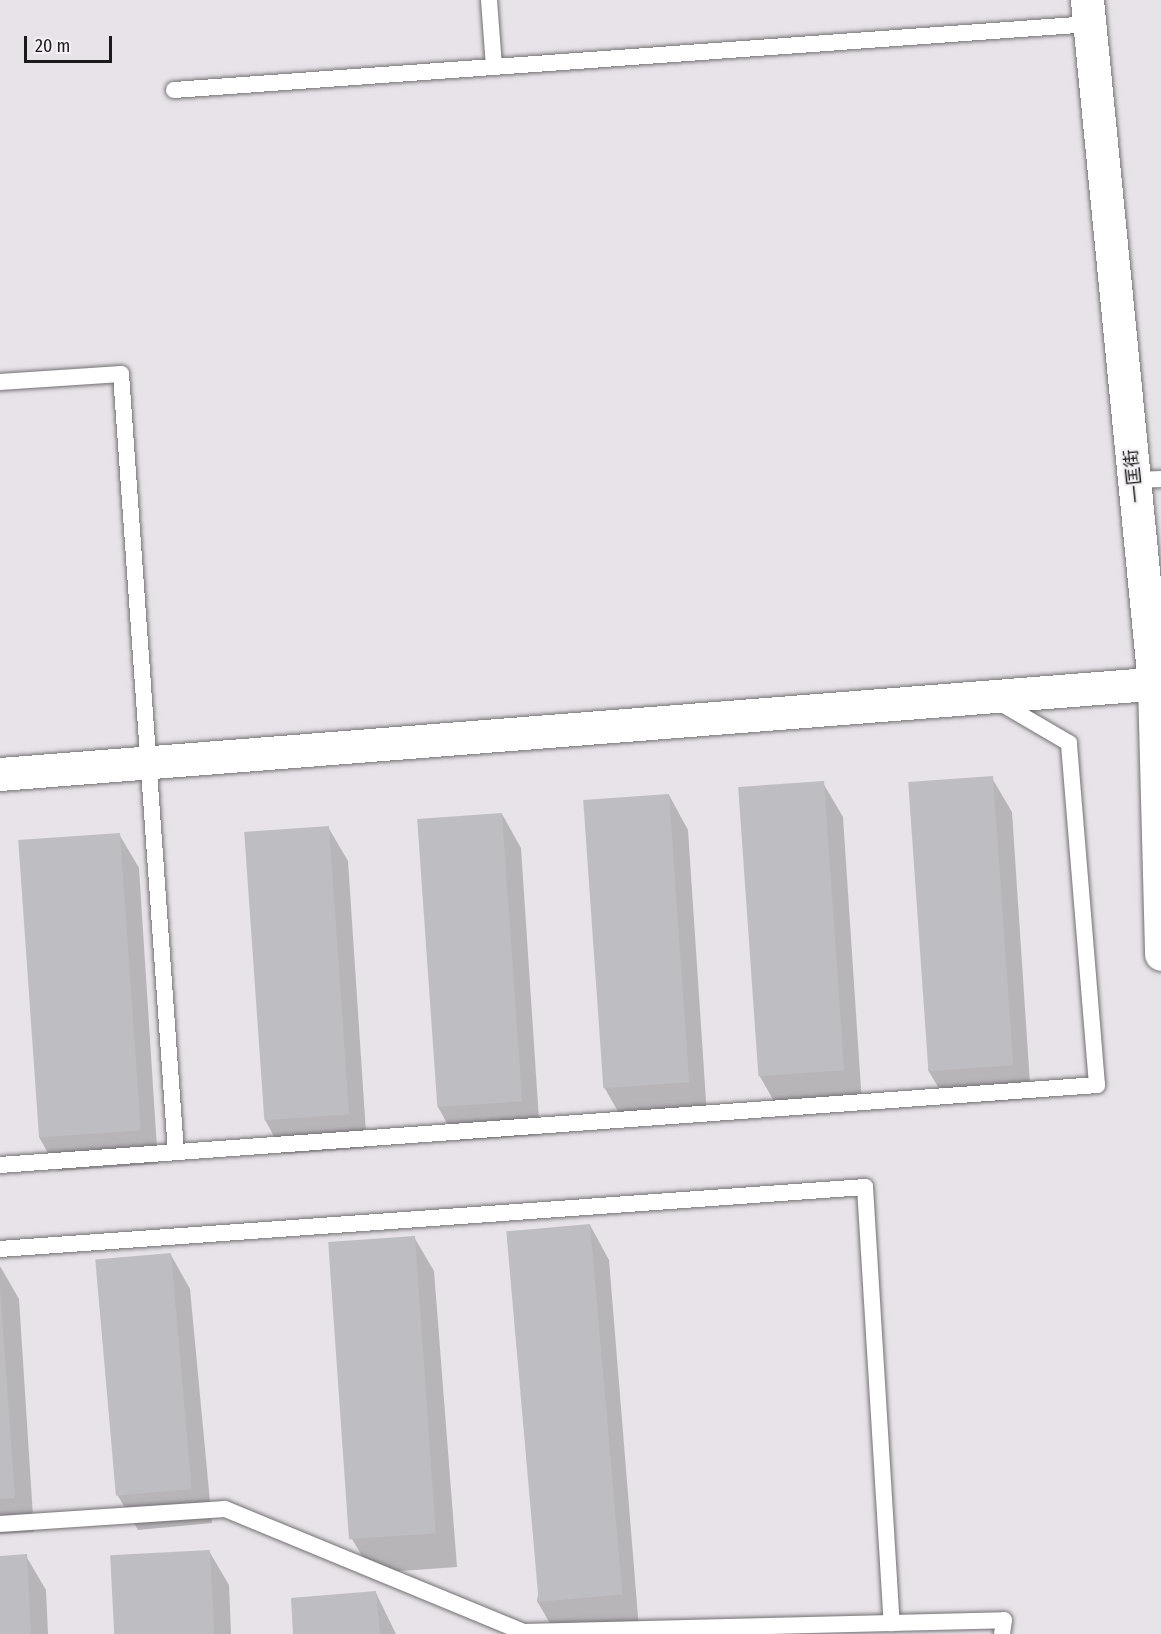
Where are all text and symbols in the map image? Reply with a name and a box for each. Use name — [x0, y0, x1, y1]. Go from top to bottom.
scale bar — [27, 24, 116, 62]
text: 20 m — [35, 35, 70, 57]
street label: 一匡街 — [1120, 448, 1148, 504]

